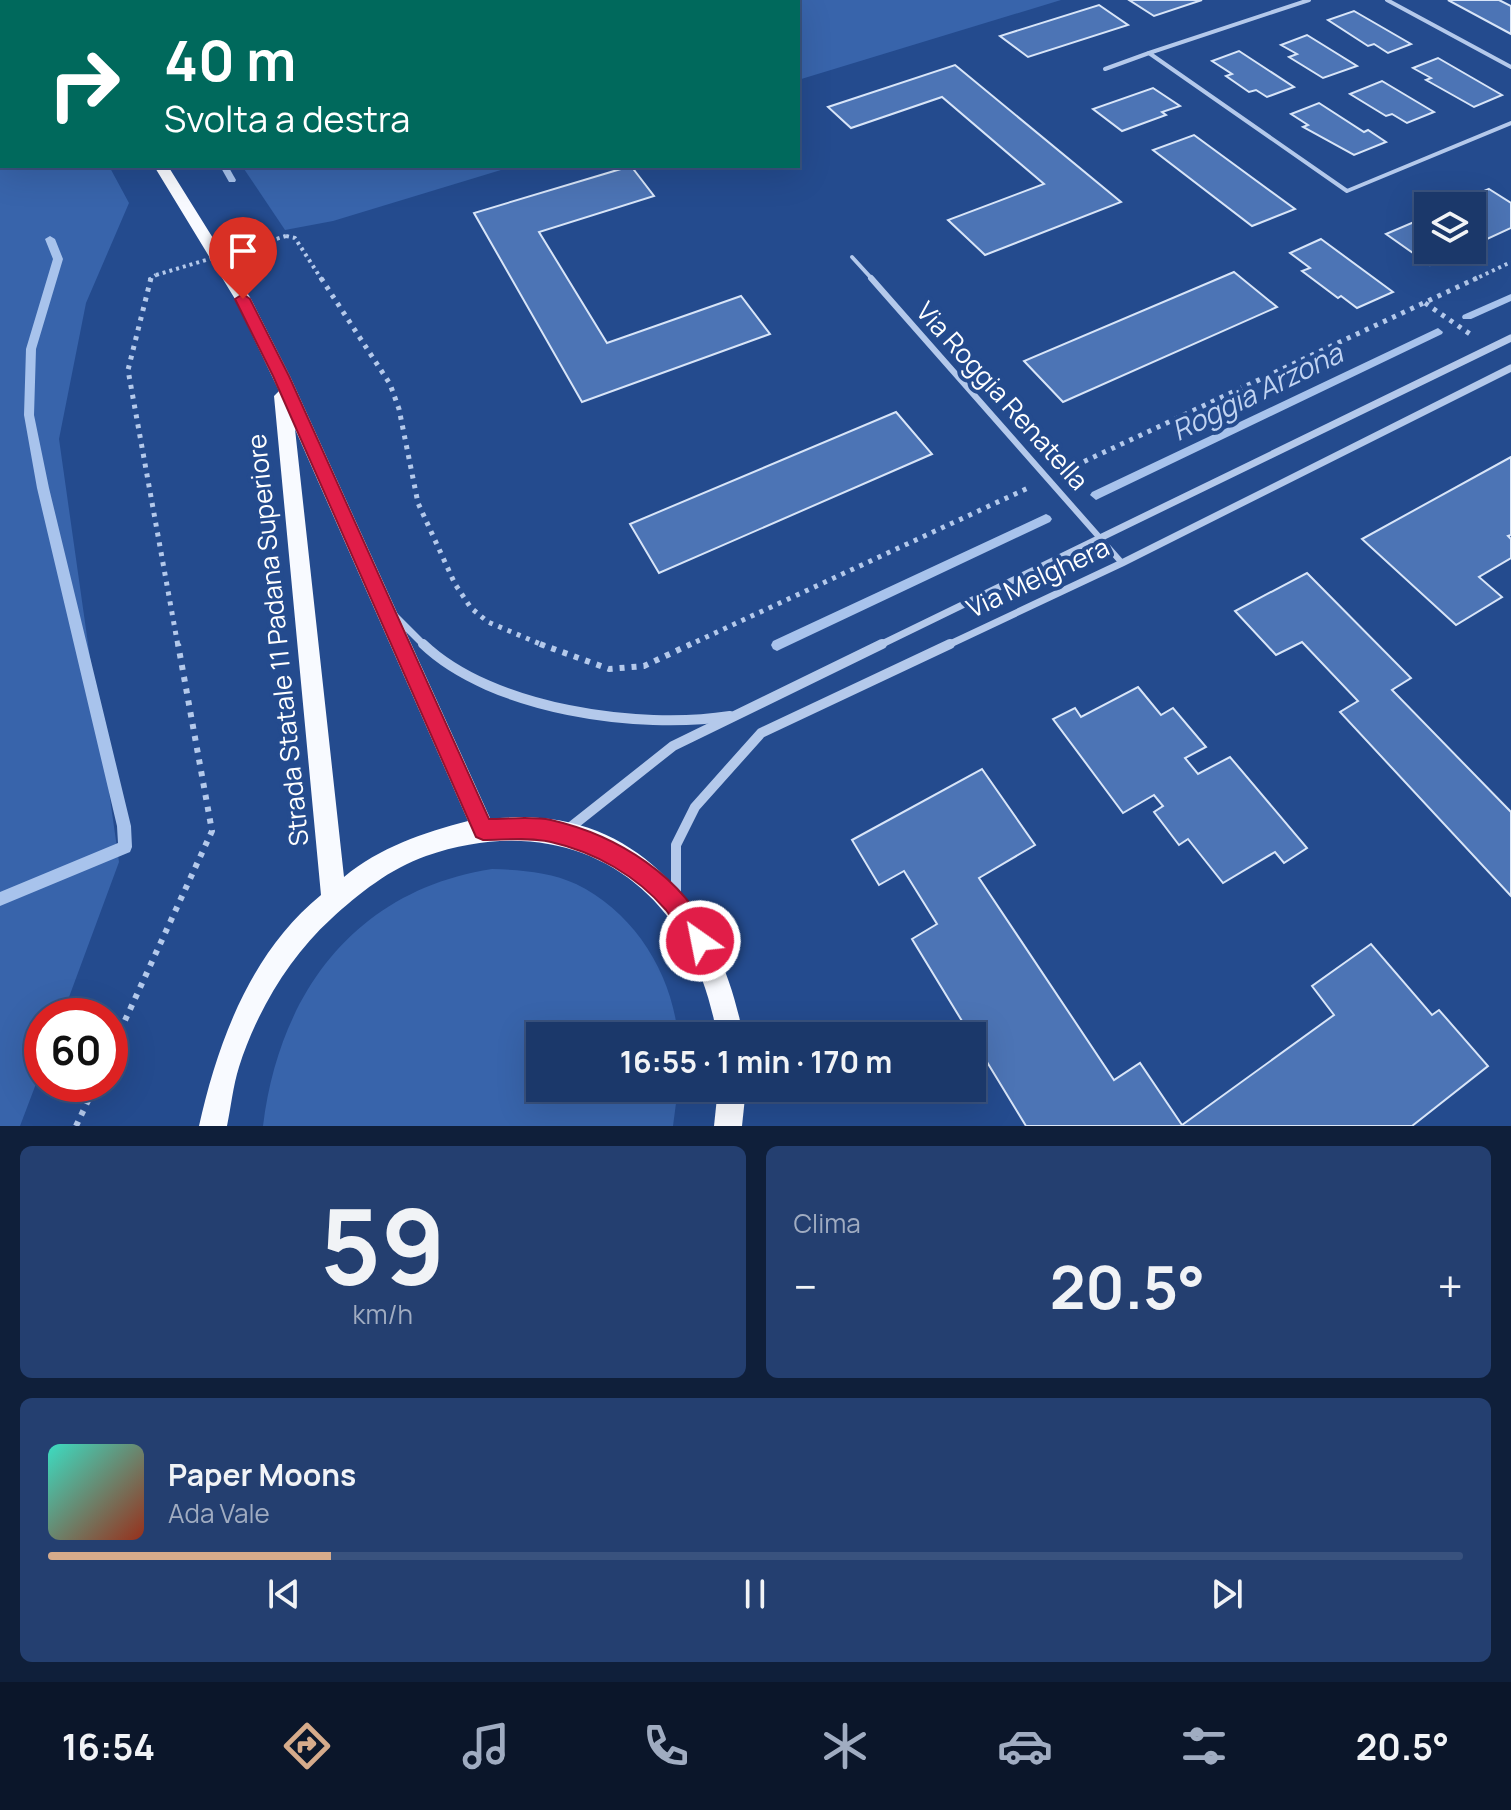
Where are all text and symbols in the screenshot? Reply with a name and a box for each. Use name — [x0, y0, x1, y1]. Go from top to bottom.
text: 40 m — [164, 21, 296, 98]
icon: right — [32, 32, 136, 136]
text: Svolta a destra — [164, 94, 410, 143]
map controls — [1414, 192, 1486, 264]
button: layers — [1414, 192, 1486, 264]
pin — [209, 217, 277, 299]
icon: arrive — [221, 229, 265, 273]
street label: Via Roggia Renatella — [908, 293, 1097, 497]
water label: Roggia Arzona — [1165, 333, 1349, 449]
street label: Strada Statale 11 Padana Superiore — [237, 432, 317, 848]
street label: Via Melghera — [960, 528, 1115, 626]
position arrow — [658, 899, 742, 983]
speed limit sign: 60 — [24, 998, 128, 1102]
text: 16:55 · 1 min · 170 m — [620, 1041, 892, 1082]
text: 59 — [320, 1173, 446, 1315]
text: Clima — [794, 1205, 861, 1241]
text: 20.5° — [1050, 1245, 1205, 1327]
text: − — [794, 1256, 817, 1316]
text: + — [1438, 1256, 1463, 1316]
text: km/h — [353, 1296, 413, 1332]
text: Paper Moons — [168, 1454, 356, 1495]
text: Ada Vale — [168, 1495, 270, 1531]
icon: previous — [262, 1572, 306, 1616]
icon: pause — [733, 1572, 777, 1616]
icon: next — [1205, 1572, 1249, 1616]
icon: directions — [279, 1718, 335, 1774]
icon: music — [458, 1718, 514, 1774]
icon: phone — [638, 1718, 694, 1774]
icon: climate — [817, 1718, 873, 1774]
icon: car — [997, 1718, 1053, 1774]
icon: filters — [1176, 1718, 1232, 1774]
text: 16:54 — [62, 1722, 155, 1771]
text: 20.5° — [1356, 1722, 1449, 1771]

